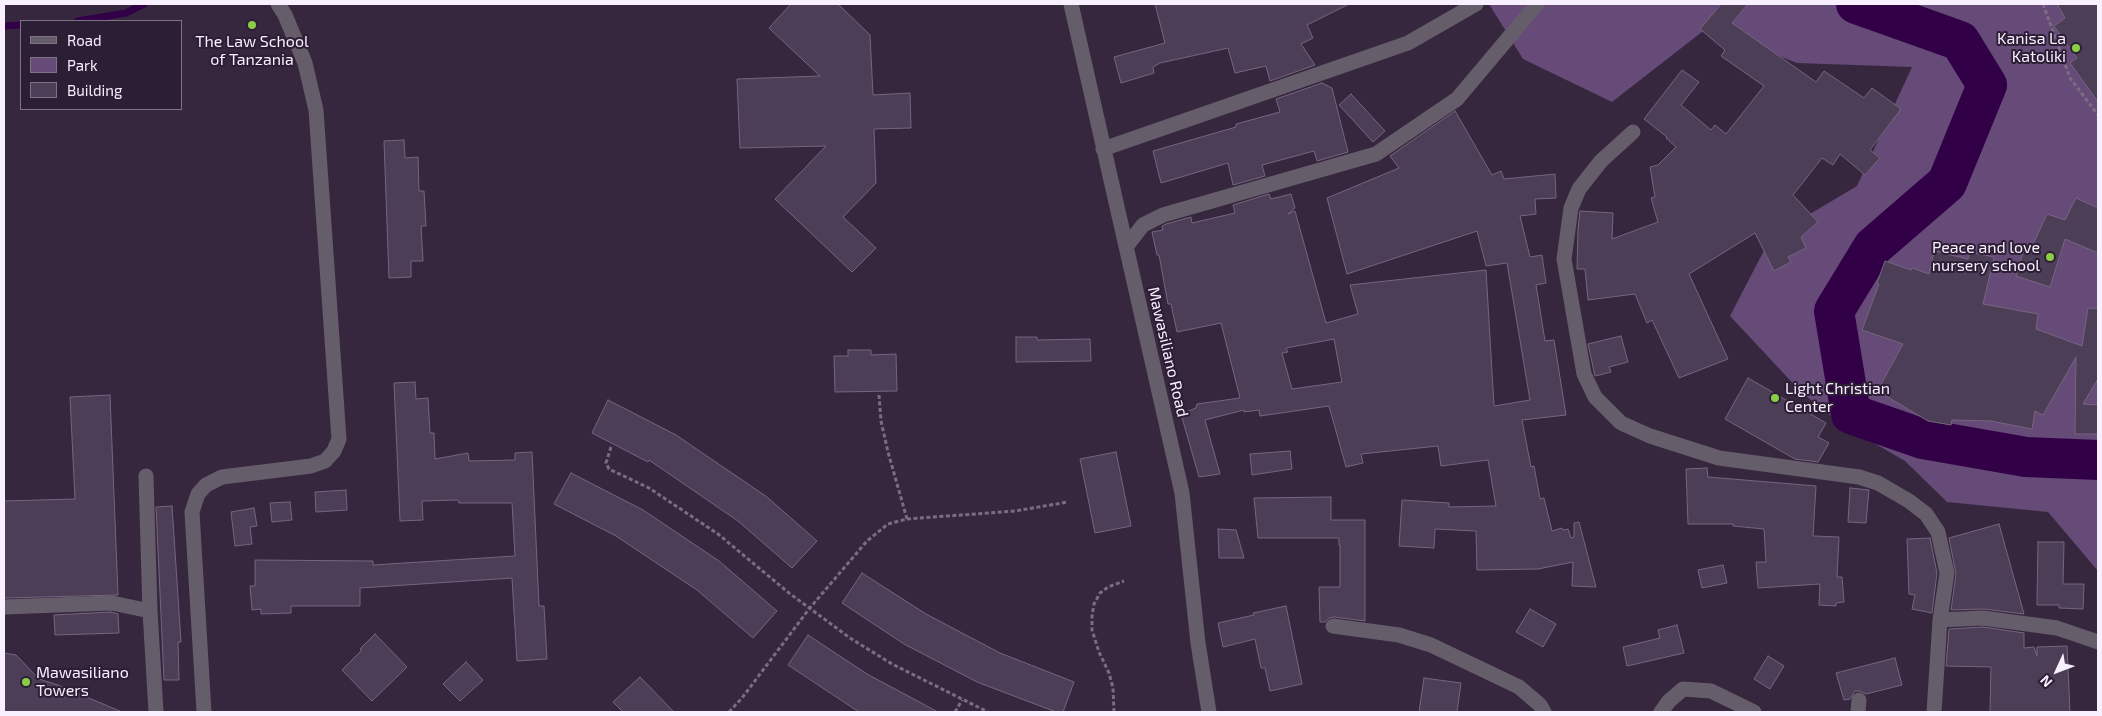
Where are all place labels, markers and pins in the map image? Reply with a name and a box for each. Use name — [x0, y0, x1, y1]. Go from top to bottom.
marker: The Law School of Tanzania — [246, 19, 258, 31]
place label: Kanisa La Katoliki — [1997, 29, 2066, 67]
place label: The Law School of Tanzania — [195, 32, 309, 70]
marker: Kanisa La Katoliki — [2070, 42, 2082, 54]
place label: Peace and love nursery school — [1932, 238, 2040, 276]
marker: Peace and love nursery school — [2044, 251, 2056, 263]
place label: Light Christian Center — [1785, 379, 1890, 417]
marker: Light Christian Center — [1769, 392, 1781, 404]
place label: Mawasiliano Towers — [36, 663, 129, 701]
marker: Mawasiliano Towers — [20, 676, 32, 688]

